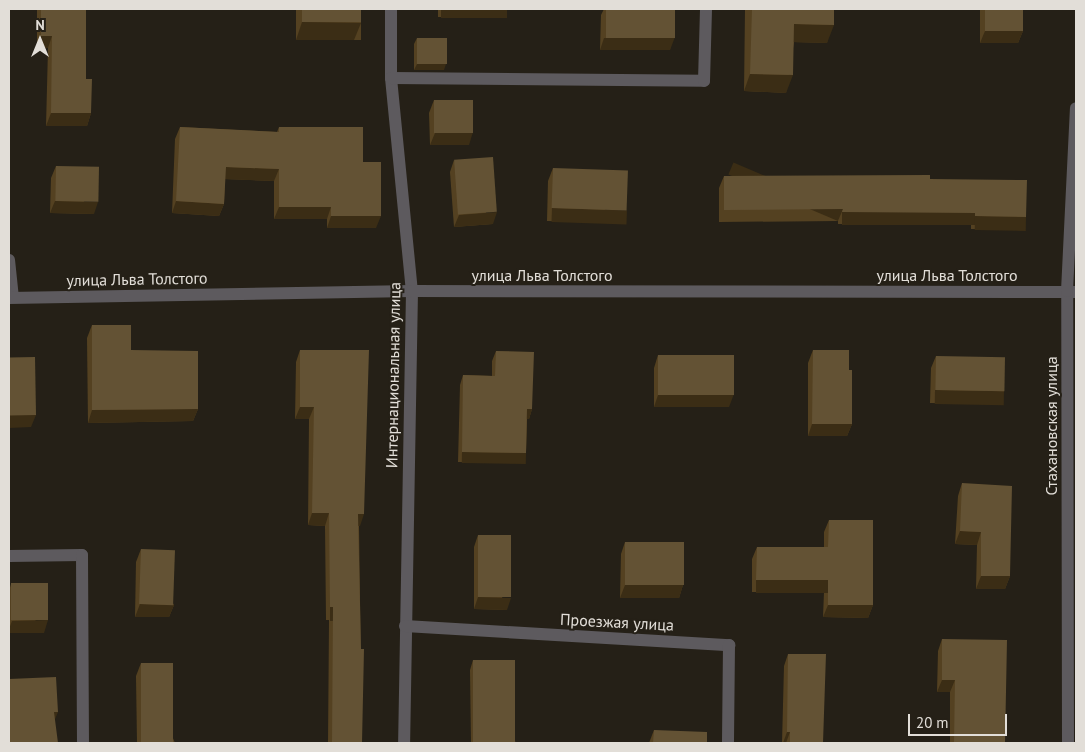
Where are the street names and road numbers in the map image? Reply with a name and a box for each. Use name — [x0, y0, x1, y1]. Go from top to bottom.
street label: улица Льва Толстого — [471, 265, 613, 285]
street label: улица Льва Толстого — [876, 265, 1018, 285]
street label: улица Льва Толстого — [66, 268, 208, 290]
street label: Интернациональная улица — [382, 282, 404, 468]
street label: Стахановская улица — [1041, 356, 1061, 496]
street label: Проезжая улица — [560, 609, 674, 635]

